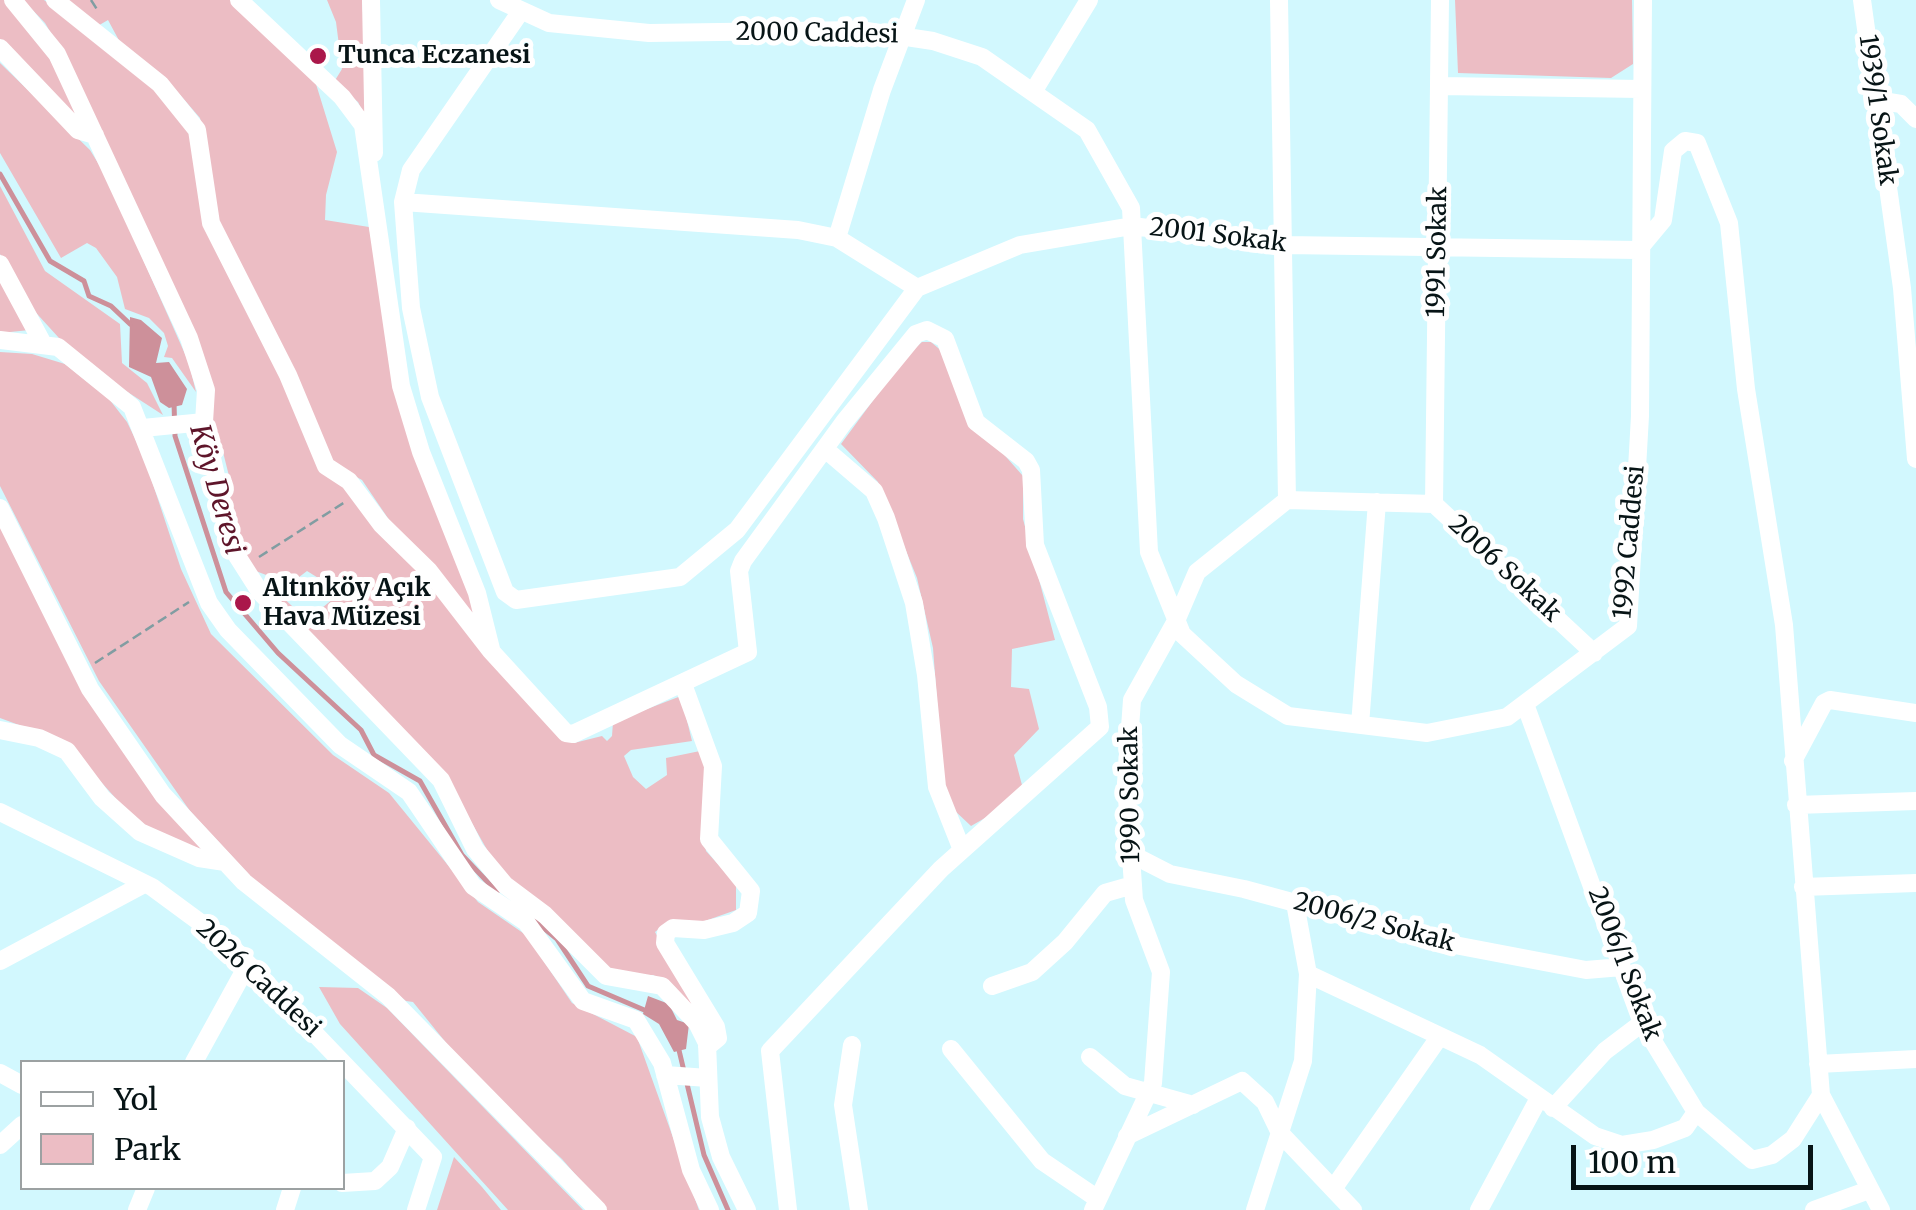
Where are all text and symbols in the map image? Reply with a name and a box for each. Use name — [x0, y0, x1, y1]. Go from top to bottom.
street label: 2000 Caddesi — [735, 18, 899, 50]
street label: 1939/1 Sokak — [1852, 33, 1902, 187]
place label: Tunca Eczanesi — [338, 41, 531, 71]
marker: Tunca Eczanesi — [307, 45, 329, 67]
street label: 1991 Sokak — [1422, 186, 1454, 318]
street label: 2001 Sokak — [1148, 213, 1288, 259]
water label: Köy Deresi — [181, 421, 251, 559]
street label: 1992 Caddesi — [1608, 464, 1652, 620]
street label: 2006 Sokak — [1442, 510, 1566, 628]
place label: Altınköy Açık Hava Müzesi — [263, 574, 431, 633]
marker: Altınköy Açık Hava Müzesi — [232, 592, 254, 614]
street label: 1990 Sokak — [1115, 726, 1147, 864]
street label: 2006/1 Sokak — [1581, 883, 1667, 1045]
street label: 2006/2 Sokak — [1290, 887, 1458, 959]
street label: 2026 Caddesi — [190, 914, 326, 1044]
legend — [20, 1060, 345, 1190]
text: Yol — [114, 1080, 157, 1118]
scale bar — [1576, 1125, 1818, 1187]
text: Park — [114, 1130, 181, 1168]
text: 100 m — [1588, 1143, 1676, 1181]

